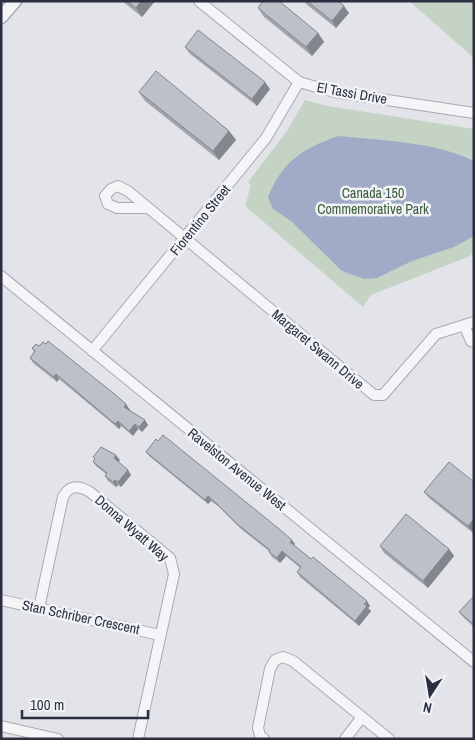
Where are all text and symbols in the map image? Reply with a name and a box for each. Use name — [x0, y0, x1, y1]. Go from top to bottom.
street label: El Tassi Drive — [316, 78, 388, 108]
street label: Fiorentino Street — [166, 181, 234, 259]
park label: Canada 150 Commemorative Park — [317, 184, 429, 218]
street label: Margaret Swann Drive — [268, 305, 368, 393]
street label: Ravelston Avenue West — [184, 424, 290, 514]
street label: Donna Wyatt Way — [91, 491, 173, 565]
street label: Stan Schriber Crescent — [21, 596, 141, 638]
north arrow — [405, 670, 455, 720]
scale bar — [22, 688, 149, 720]
text: 100 m — [30, 694, 64, 715]
text: N — [421, 698, 433, 717]

